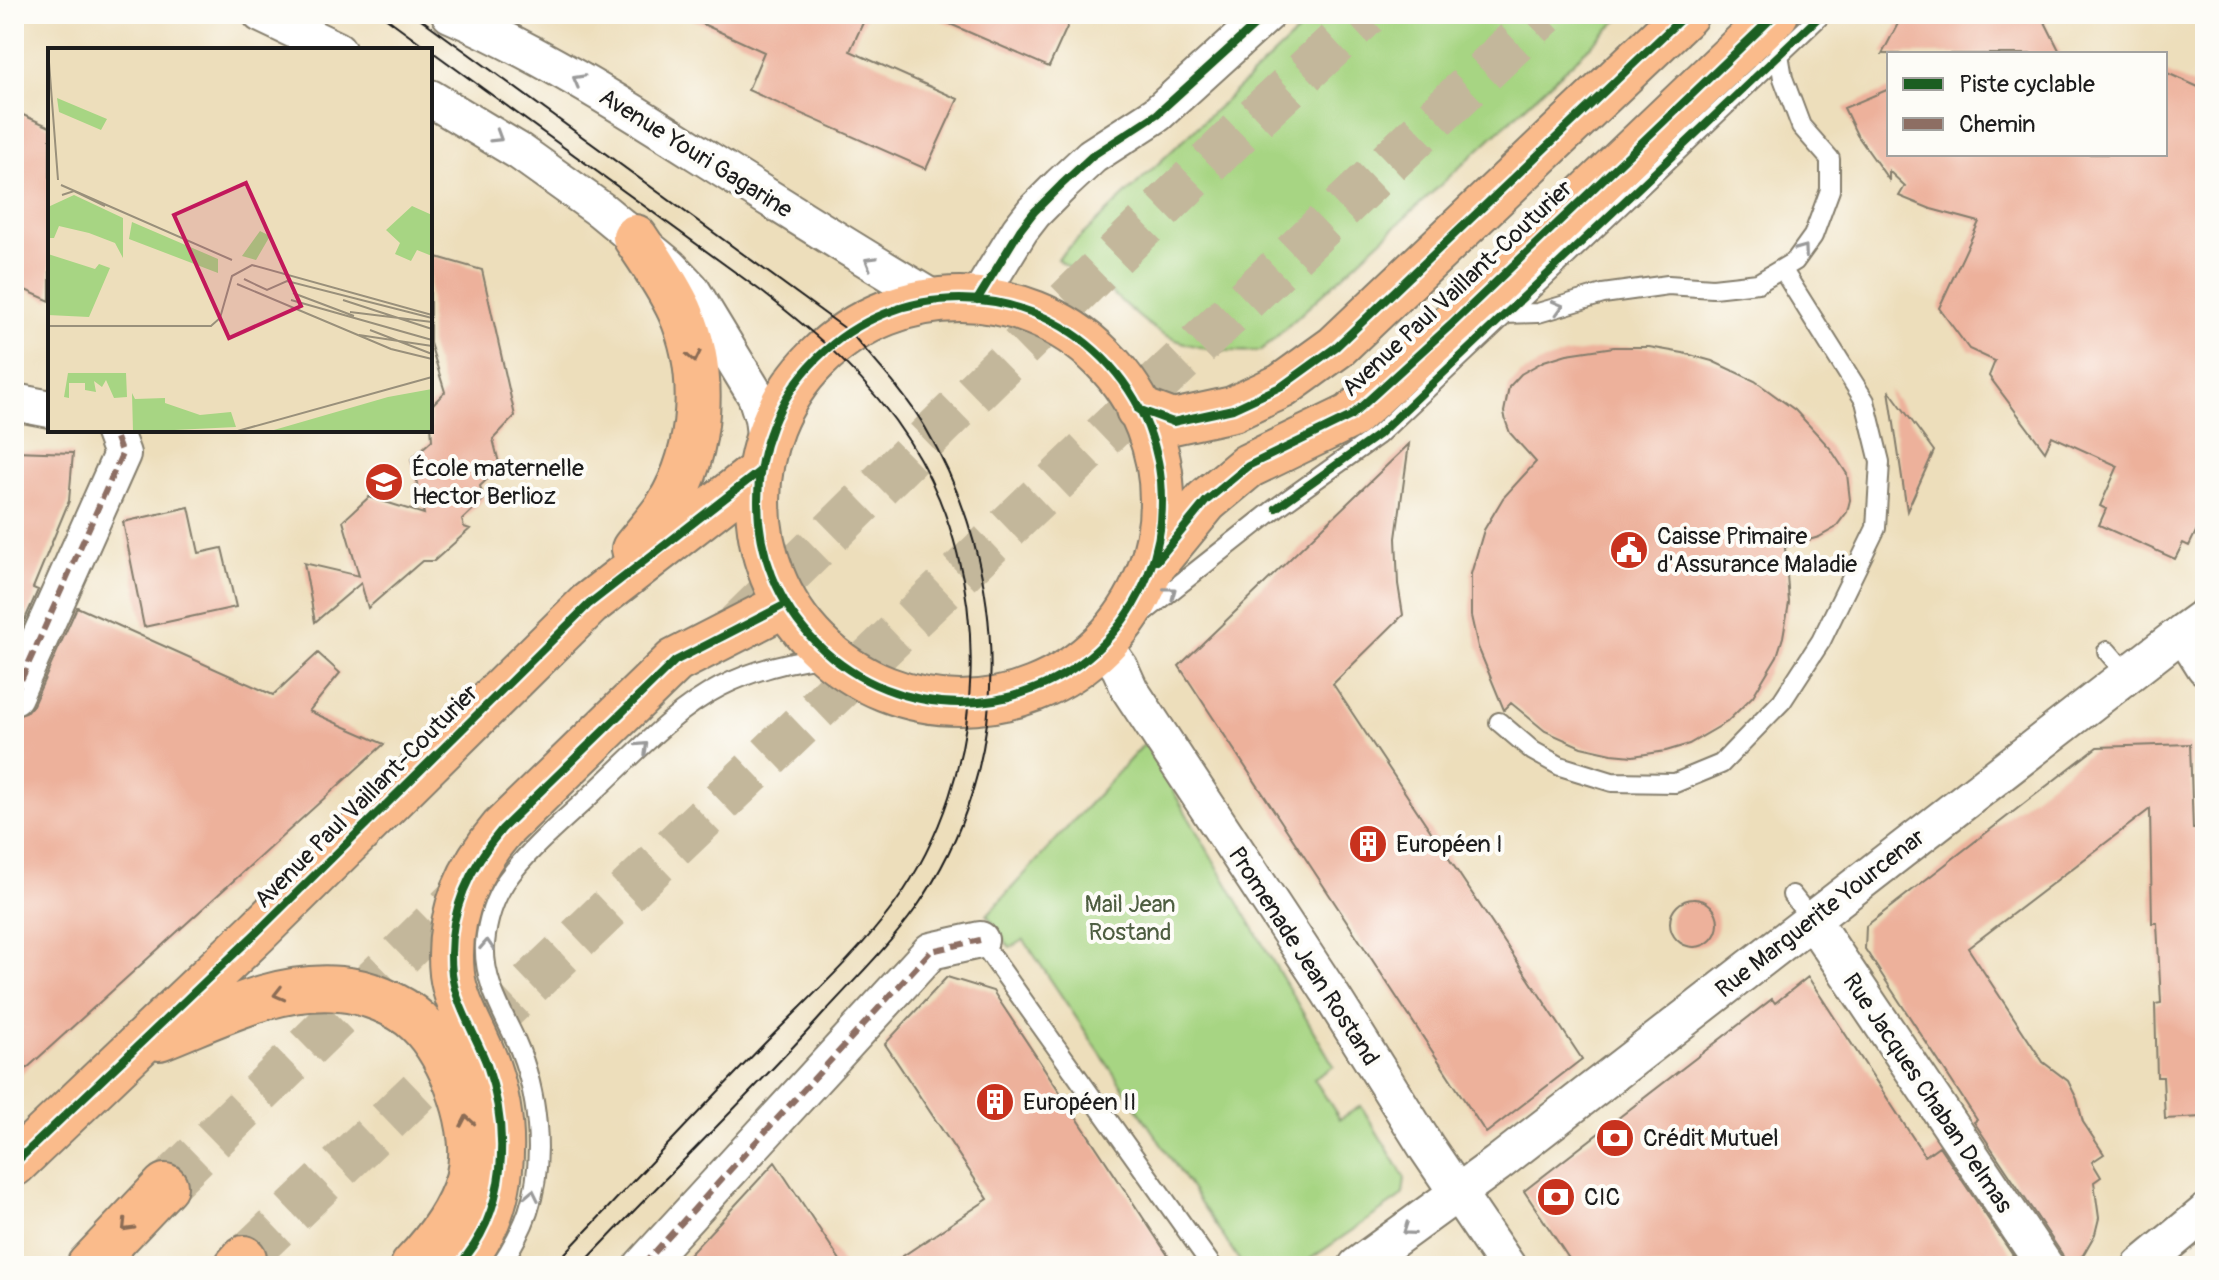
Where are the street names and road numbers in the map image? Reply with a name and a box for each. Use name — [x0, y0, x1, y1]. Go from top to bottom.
street label: Avenue Youri Gagarine — [594, 82, 798, 225]
street label: Avenue Paul Vaillant-Couturier — [1336, 174, 1579, 403]
street label: Avenue Paul Vaillant-Couturier — [248, 678, 485, 914]
street label: Rue Marguerite Yourcenar — [1710, 822, 1931, 1004]
street label: Promenade Jean Rostand — [1222, 841, 1385, 1071]
street label: Rue Jacques Chaban Delmas — [1836, 968, 2019, 1219]

